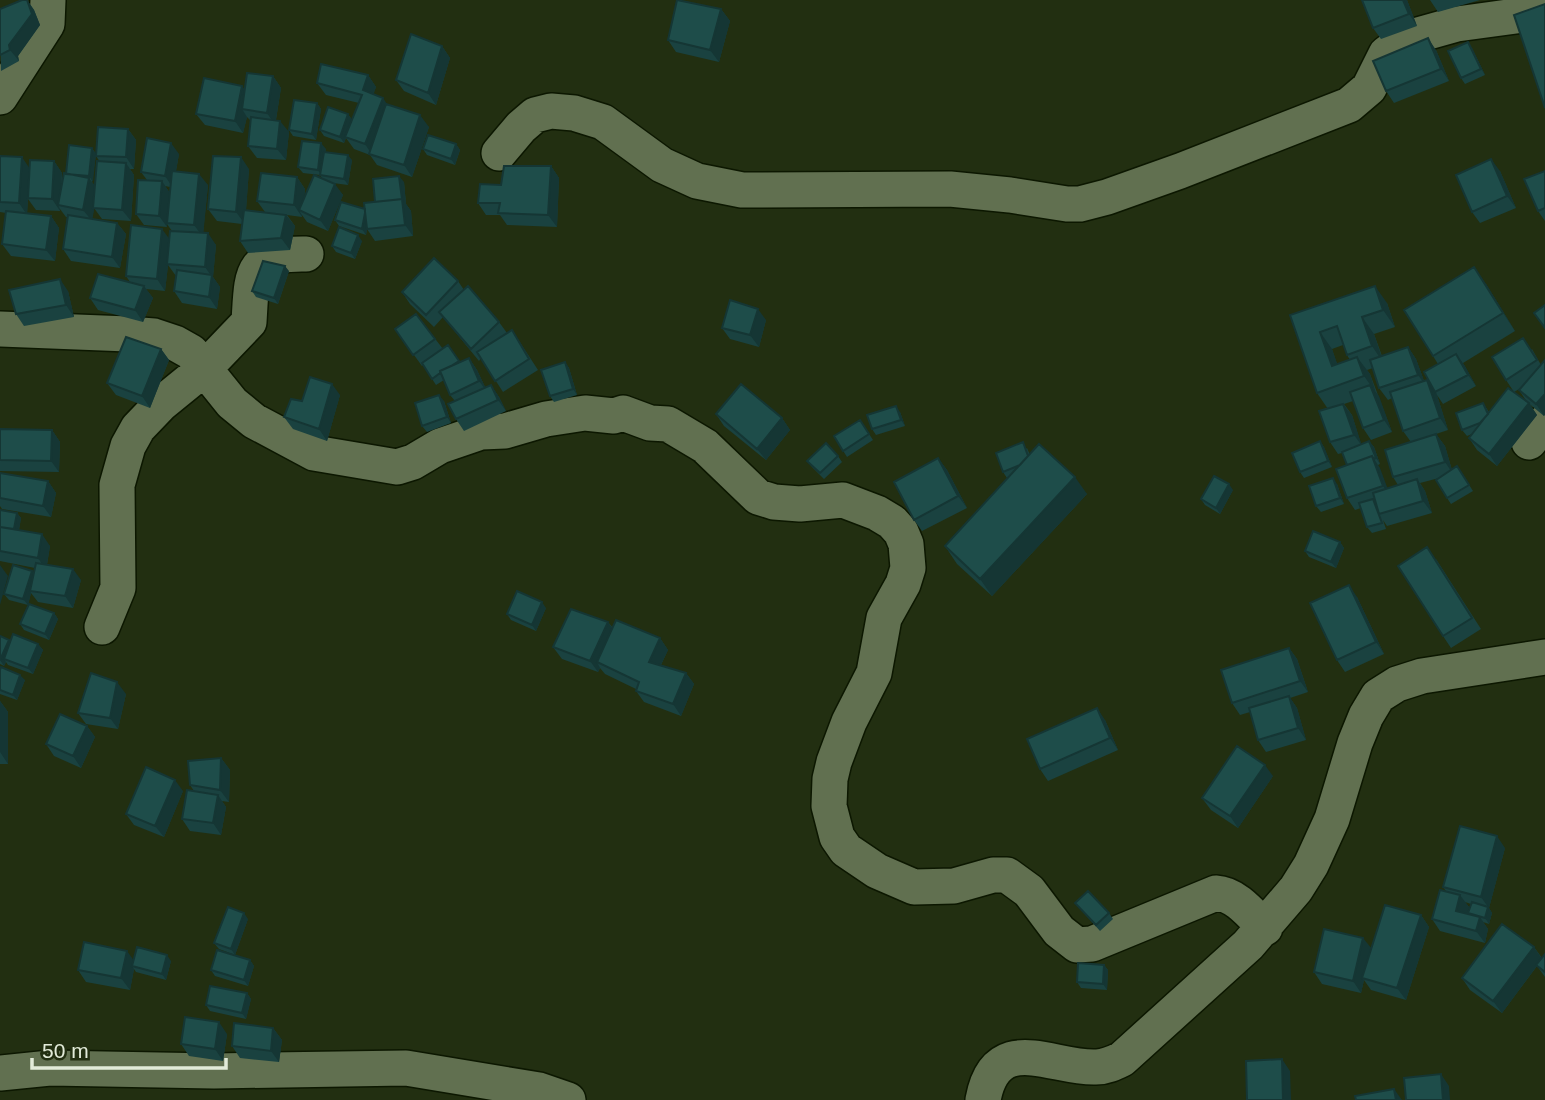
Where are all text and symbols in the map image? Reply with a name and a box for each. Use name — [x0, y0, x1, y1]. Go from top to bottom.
scale bar — [32, 1026, 226, 1070]
text: 50 m — [42, 1039, 89, 1062]

